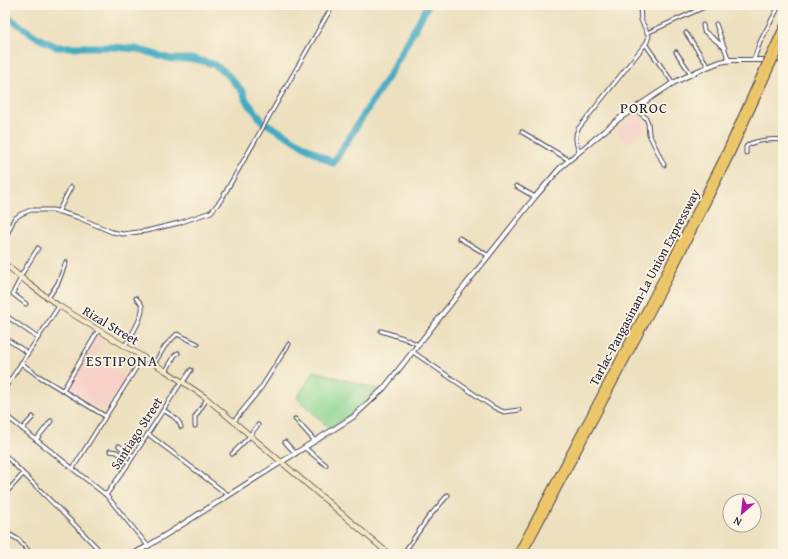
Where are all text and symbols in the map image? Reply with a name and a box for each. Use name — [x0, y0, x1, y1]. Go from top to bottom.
district label: POROC — [620, 97, 668, 118]
street label: Tarlac-Pangasinan-La Union Expressway — [584, 185, 705, 389]
street label: Rizal Street — [79, 301, 143, 350]
district label: ESTIPONA — [86, 350, 158, 371]
street label: Santiago Street — [106, 393, 167, 473]
north arrow — [722, 493, 762, 533]
text: N — [730, 513, 744, 531]

